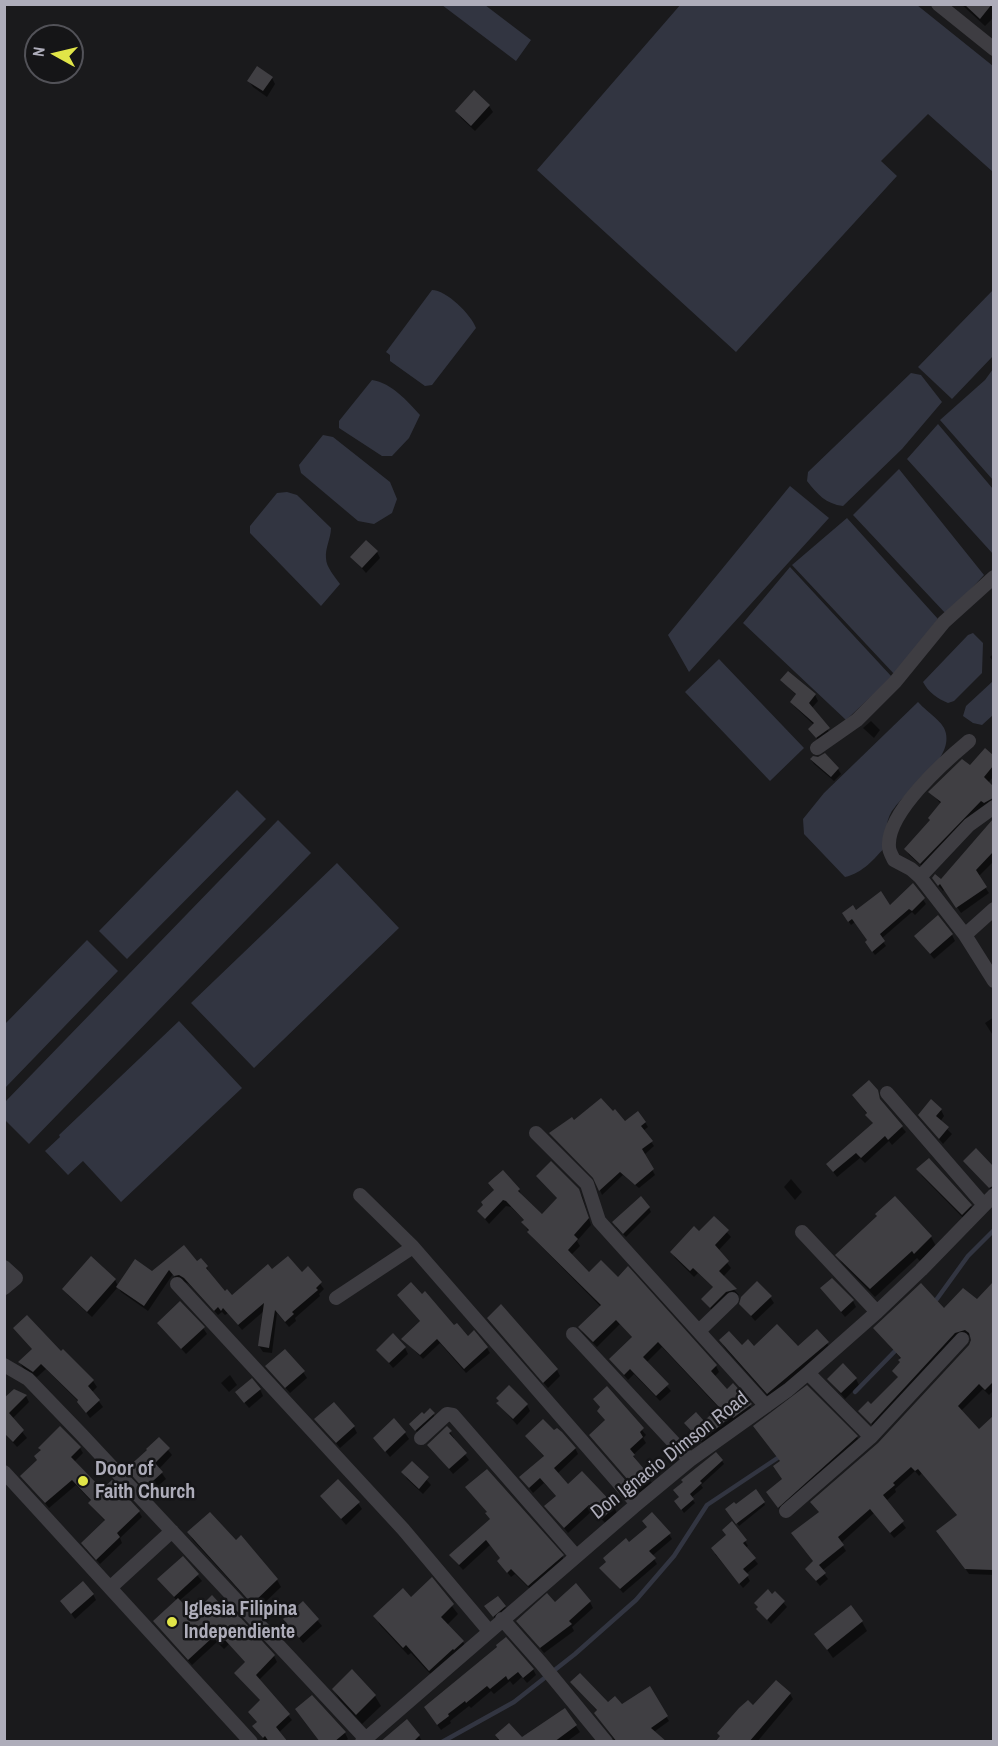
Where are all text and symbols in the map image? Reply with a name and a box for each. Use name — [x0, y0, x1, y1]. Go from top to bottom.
north arrow — [24, 24, 84, 84]
text: N — [27, 46, 50, 58]
street label: Don Ignacio Dimson Road — [586, 1387, 754, 1525]
place label: Door of Faith Church — [95, 1458, 195, 1505]
marker: Door of Faith Church — [76, 1474, 90, 1488]
place label: Iglesia Filipina Independiente — [184, 1598, 297, 1645]
marker: Iglesia Filipina Independiente — [165, 1615, 179, 1629]

